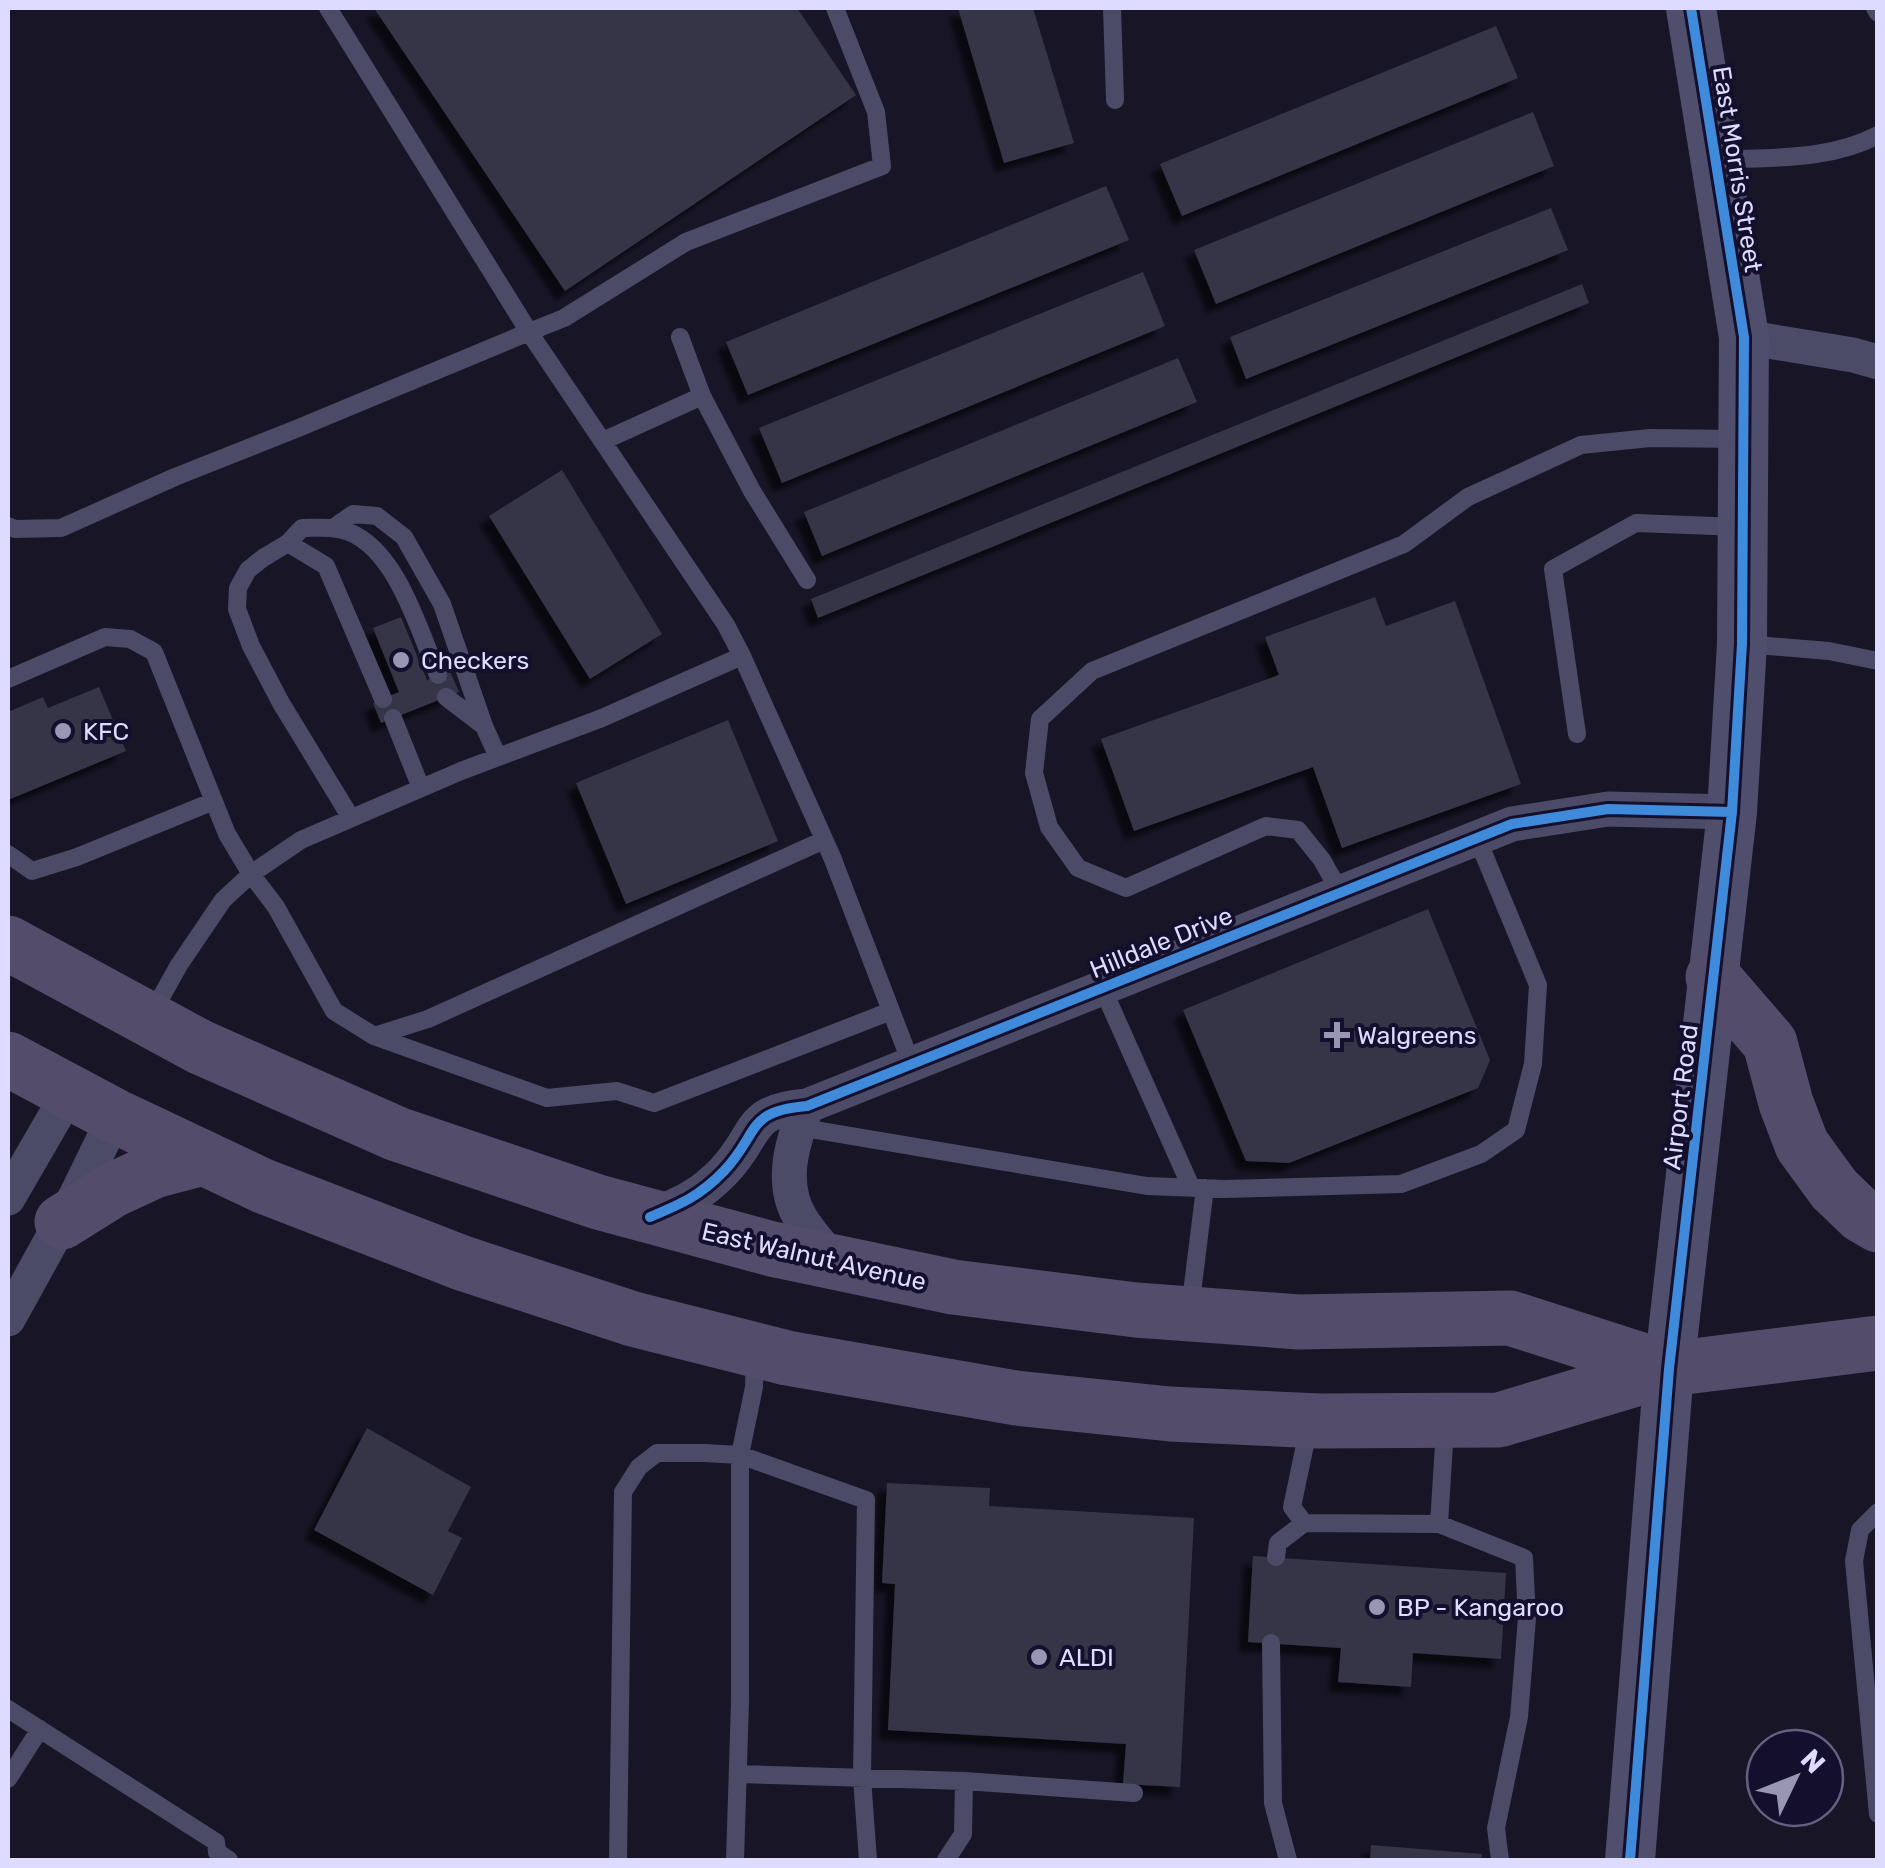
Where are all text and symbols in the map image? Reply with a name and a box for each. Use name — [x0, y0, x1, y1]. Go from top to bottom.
street label: East Morris Street — [1707, 64, 1768, 274]
place label: Checkers — [421, 646, 529, 675]
marker: Checkers — [390, 649, 412, 671]
place label: KFC — [83, 717, 129, 746]
marker: KFC — [52, 720, 74, 742]
street label: Hilldale Drive — [1086, 901, 1237, 984]
place label: Walgreens — [1357, 1021, 1476, 1050]
street label: Airport Road — [1657, 1023, 1704, 1171]
marker: Walgreens — [1326, 1024, 1348, 1046]
street label: East Walnut Avenue — [699, 1217, 929, 1296]
place label: BP - Kangaroo — [1397, 1593, 1564, 1622]
marker: BP - Kangaroo — [1366, 1596, 1388, 1618]
place label: ALDI — [1059, 1643, 1114, 1672]
marker: ALDI — [1028, 1646, 1050, 1668]
north arrow — [1745, 1728, 1845, 1828]
text: N — [1794, 1743, 1832, 1780]

